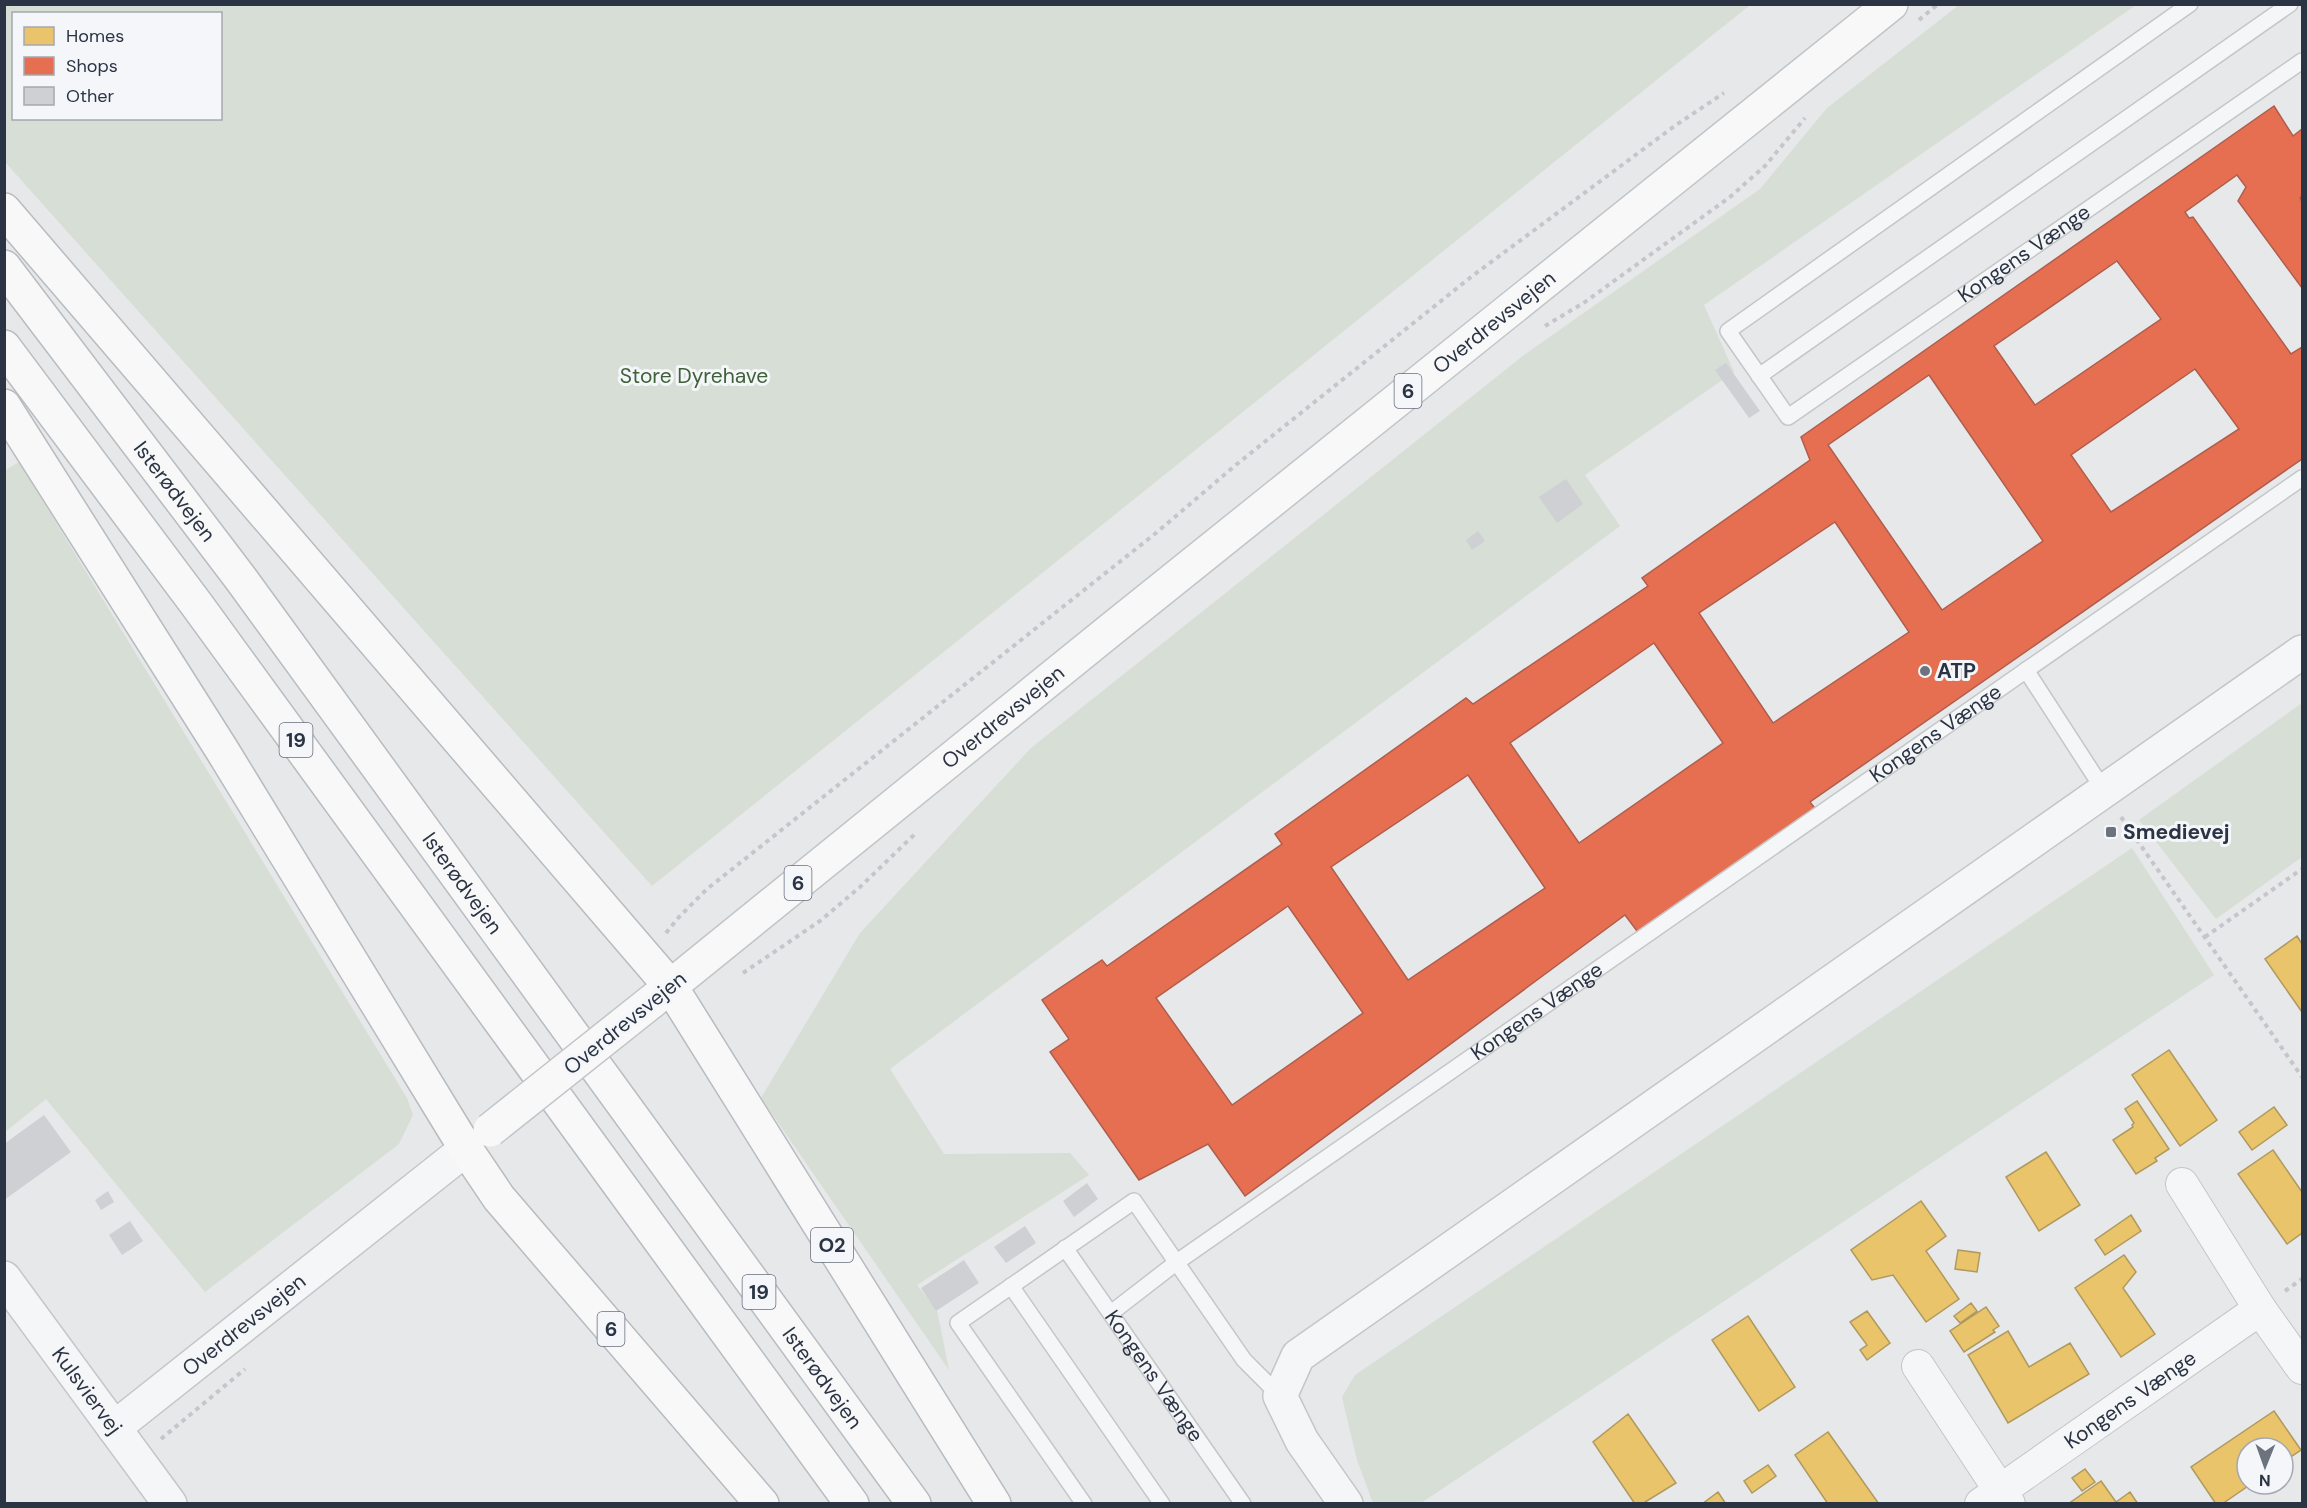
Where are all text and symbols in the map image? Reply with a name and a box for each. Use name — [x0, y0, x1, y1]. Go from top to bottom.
legend — [12, 12, 222, 120]
text: Homes — [66, 24, 124, 48]
text: Shops — [66, 54, 118, 78]
text: Other — [66, 84, 115, 108]
street label: Kongens Vænge — [1952, 198, 2096, 309]
street label: Overdrevsvejen — [1427, 264, 1562, 380]
park label: Store Dyrehave — [620, 362, 768, 390]
road number: 6 — [1394, 374, 1422, 408]
street label: Isterødvejen — [127, 435, 222, 548]
place label: ATP — [1937, 657, 1976, 685]
street label: Overdrevsvejen — [936, 659, 1070, 775]
marker: ATP — [1918, 664, 1932, 678]
street label: Kongens Vænge — [1864, 678, 2007, 789]
road number: 19 — [280, 723, 312, 757]
place label: Smedievej — [2123, 818, 2230, 846]
marker: Smedievej — [2104, 825, 2118, 839]
street label: Isterødvejen — [416, 827, 509, 940]
road number: 6 — [784, 866, 812, 900]
street label: Kongens Vænge — [1465, 955, 1608, 1067]
street label: Overdrevsvejen — [558, 965, 692, 1081]
road number: O2 — [811, 1228, 853, 1262]
street label: Overdrevsvejen — [177, 1267, 312, 1383]
road number: 19 — [742, 1275, 776, 1309]
street label: Kongens Vænge — [1098, 1304, 1210, 1448]
road number: 6 — [598, 1312, 624, 1346]
street label: Isterødvejen — [776, 1321, 869, 1435]
street label: Kulsviervej — [45, 1341, 128, 1440]
street label: Kongens Vænge — [2059, 1344, 2202, 1456]
north arrow — [2235, 1436, 2295, 1496]
text: N — [2259, 1470, 2271, 1491]

